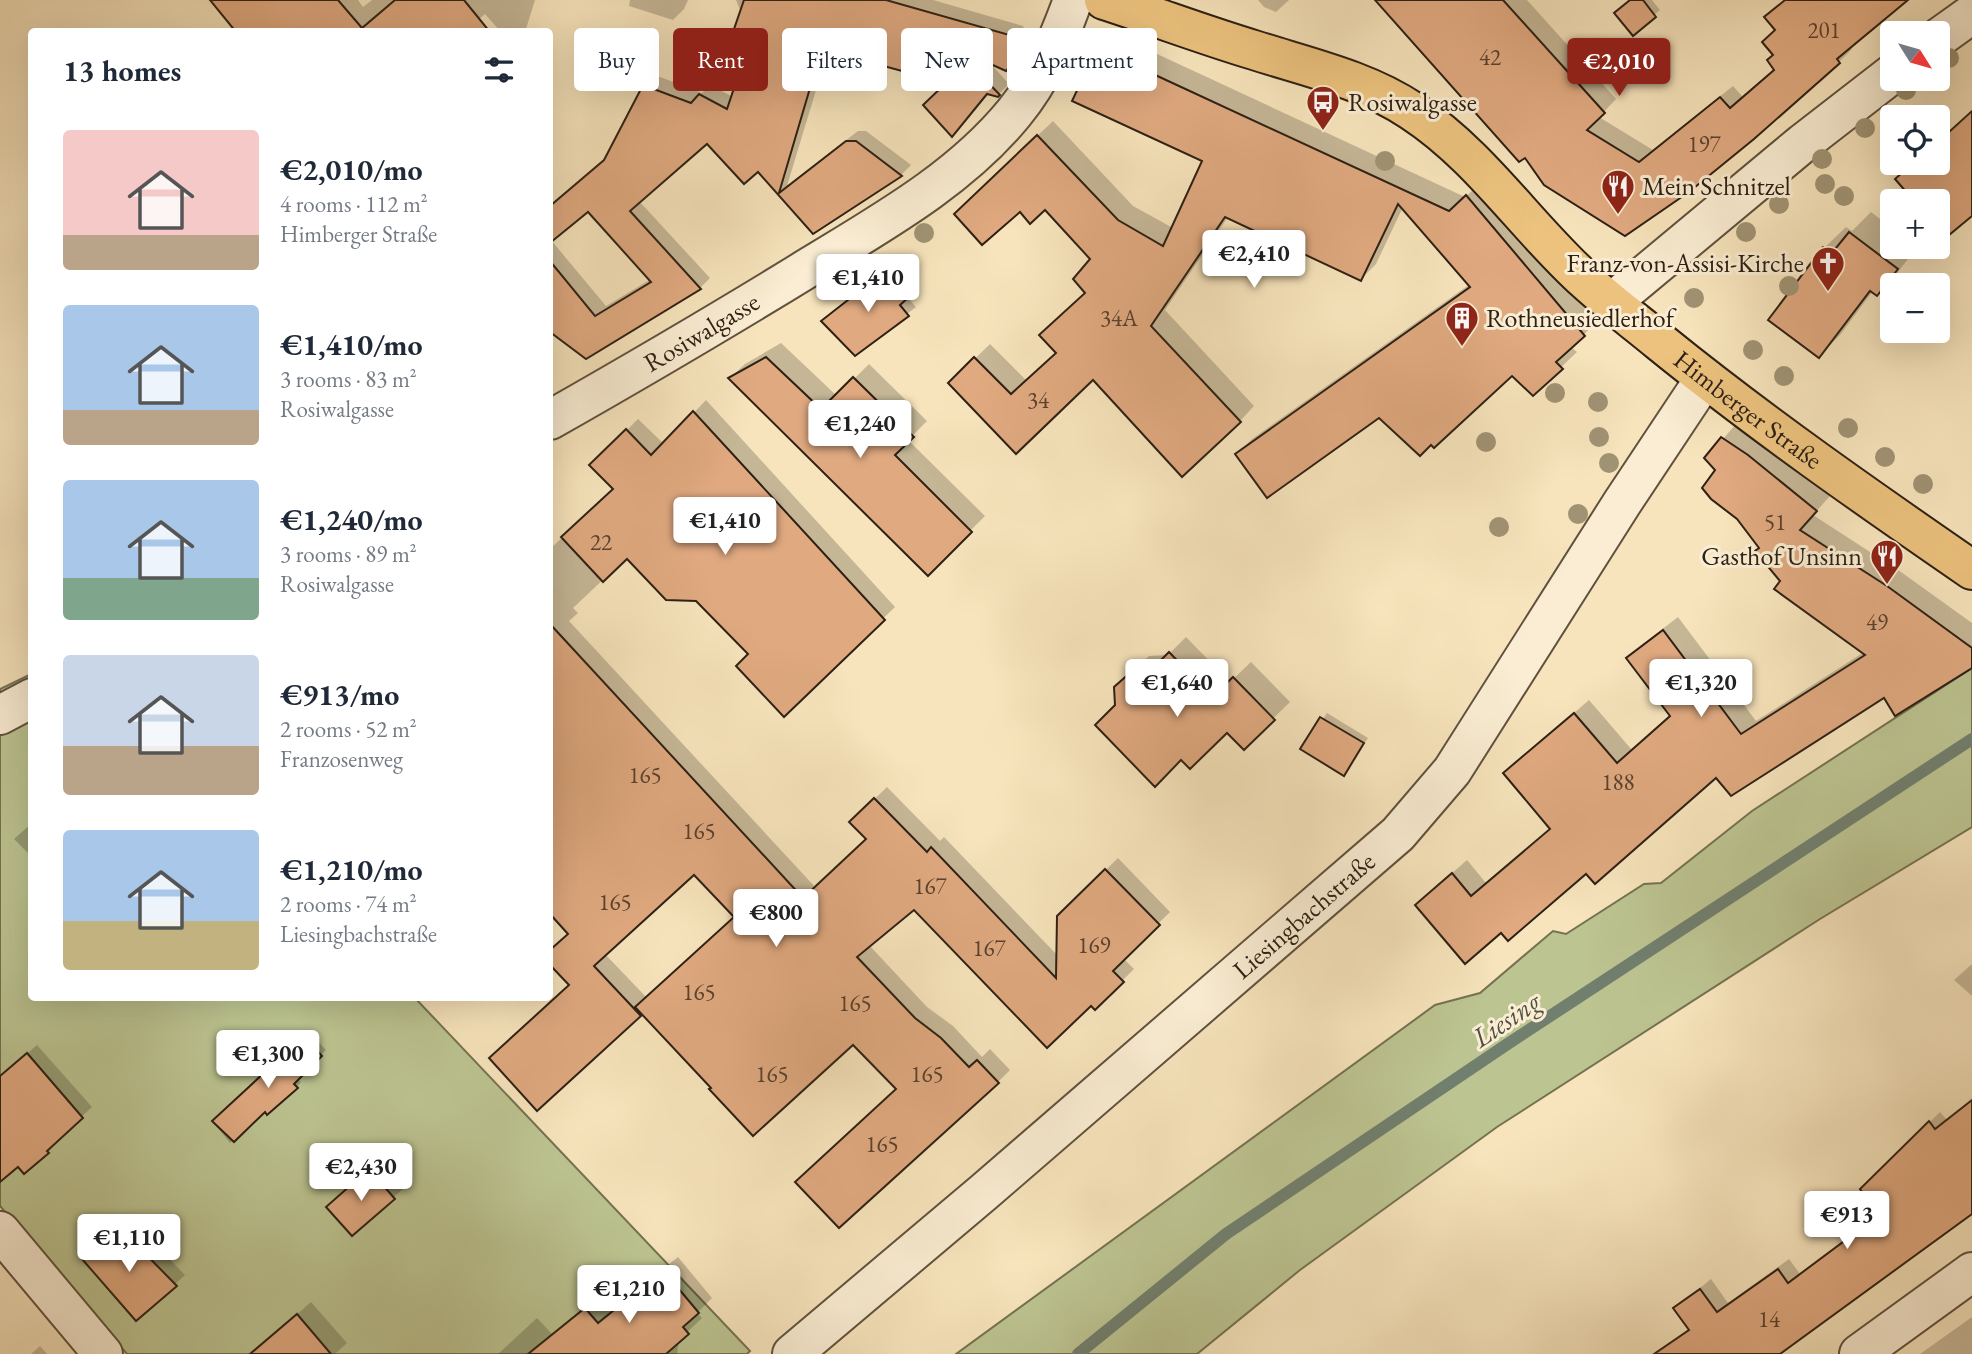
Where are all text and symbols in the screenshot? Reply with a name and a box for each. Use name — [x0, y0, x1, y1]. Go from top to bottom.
house number: 201 — [1807, 15, 1841, 45]
north arrow — [1880, 21, 1950, 91]
map controls — [1880, 21, 1950, 343]
chip: Buy — [574, 28, 659, 91]
chip: Rent — [673, 28, 768, 91]
chip: Filters — [782, 28, 887, 91]
chip: New — [901, 28, 993, 91]
chip: Apartment — [1007, 28, 1157, 91]
pin: €2,010 — [1562, 38, 1676, 98]
house number: 42 — [1479, 42, 1501, 72]
text: €2,010 — [1583, 46, 1655, 76]
text: 13 homes — [63, 51, 181, 90]
icon: filters — [480, 51, 518, 89]
bus stop icon: Rosiwalgasse — [1304, 83, 1342, 132]
place label: Rosiwalgasse — [1348, 85, 1477, 119]
button: locate — [1880, 105, 1950, 175]
house number: 197 — [1687, 129, 1722, 159]
text: €2,010/mo — [280, 150, 423, 189]
icon: home — [119, 158, 203, 242]
restaurant icon: Mein Schnitzel — [1599, 167, 1637, 216]
place label: Mein Schnitzel — [1642, 169, 1791, 203]
text: 4 rooms · 112 m² — [280, 189, 428, 219]
button: + — [1880, 189, 1950, 259]
text: Himberger Straße — [280, 219, 437, 249]
pin: €2,410 — [1197, 230, 1311, 290]
text: €2,410 — [1218, 238, 1290, 268]
church icon: Franz-von-Assisi-Kirche — [1809, 244, 1847, 293]
place label: Franz-von-Assisi-Kirche — [1567, 246, 1804, 280]
pin: €1,410 — [811, 254, 925, 314]
text: €1,410 — [832, 262, 904, 292]
button: − — [1880, 273, 1950, 343]
street label: Rosiwalgasse — [637, 285, 765, 380]
building icon: Rothneusiedlerhof — [1443, 299, 1481, 348]
place label: Rothneusiedlerhof — [1486, 301, 1677, 335]
house number: 34A — [1100, 303, 1139, 333]
text: €1,410/mo — [280, 325, 423, 364]
icon: home — [119, 333, 203, 417]
street label: Himberger Straße — [1667, 343, 1829, 477]
text: 3 rooms · 83 m² — [280, 364, 417, 394]
house number: 34 — [1027, 385, 1050, 415]
text: Rosiwalgasse — [280, 394, 394, 424]
pin: €1,240 — [803, 400, 917, 460]
text: €1,240 — [824, 408, 896, 438]
pin: €1,410 — [668, 498, 782, 557]
text: €1,240/mo — [280, 500, 423, 539]
text: €1,410 — [689, 505, 761, 535]
house number: 51 — [1764, 507, 1786, 537]
icon: home — [119, 508, 203, 592]
house number: 22 — [590, 527, 612, 557]
restaurant icon: Gasthof Unsinn — [1868, 537, 1906, 586]
text: 3 rooms · 89 m² — [280, 539, 417, 569]
place label: Gasthof Unsinn — [1701, 539, 1862, 573]
text: Rosiwalgasse — [280, 569, 394, 599]
house number: 49 — [1866, 607, 1888, 637]
pin: €1,640 — [1120, 660, 1234, 719]
pin: €1,320 — [1644, 660, 1758, 719]
text: €1,640 — [1141, 667, 1213, 697]
text: €1,320 — [1665, 667, 1737, 697]
text: €913/mo — [280, 675, 399, 714]
icon: home — [119, 683, 203, 767]
text: 2 rooms · 52 m² — [280, 714, 417, 744]
text: Franzosenweg — [280, 744, 403, 774]
house number: 165 — [628, 760, 662, 790]
house number: 188 — [1601, 767, 1635, 797]
house number: 165 — [682, 816, 716, 846]
street label: Liesingbachstraße — [1225, 844, 1382, 986]
text: €1,210/mo — [280, 850, 423, 889]
icon: home — [119, 858, 203, 942]
house number: 167 — [913, 871, 948, 901]
house number: 165 — [598, 887, 632, 917]
text: 2 rooms · 74 m² — [280, 889, 417, 919]
pin: €800 — [735, 890, 817, 949]
text: €800 — [749, 897, 803, 927]
text: Liesingbachstraße — [280, 919, 437, 949]
house number: 169 — [1077, 930, 1111, 960]
house number: 167 — [972, 933, 1007, 963]
house number: 165 — [682, 977, 716, 1007]
water label: Liesing — [1464, 982, 1548, 1056]
house number: 165 — [838, 988, 872, 1018]
pin: €1,300 — [211, 1030, 325, 1090]
text: €1,300 — [232, 1038, 304, 1068]
house number: 165 — [755, 1059, 789, 1089]
house number: 165 — [910, 1059, 944, 1089]
house number: 165 — [865, 1129, 899, 1159]
pin: €2,430 — [304, 1144, 418, 1203]
text: €2,430 — [325, 1151, 397, 1181]
pin: €913 — [1806, 1192, 1888, 1251]
text: €913 — [1820, 1199, 1874, 1229]
pin: €1,110 — [72, 1214, 186, 1274]
text: €1,110 — [93, 1222, 165, 1252]
pin: €1,210 — [572, 1266, 686, 1325]
text: €1,210 — [593, 1273, 665, 1303]
house number: 14 — [1758, 1304, 1781, 1334]

